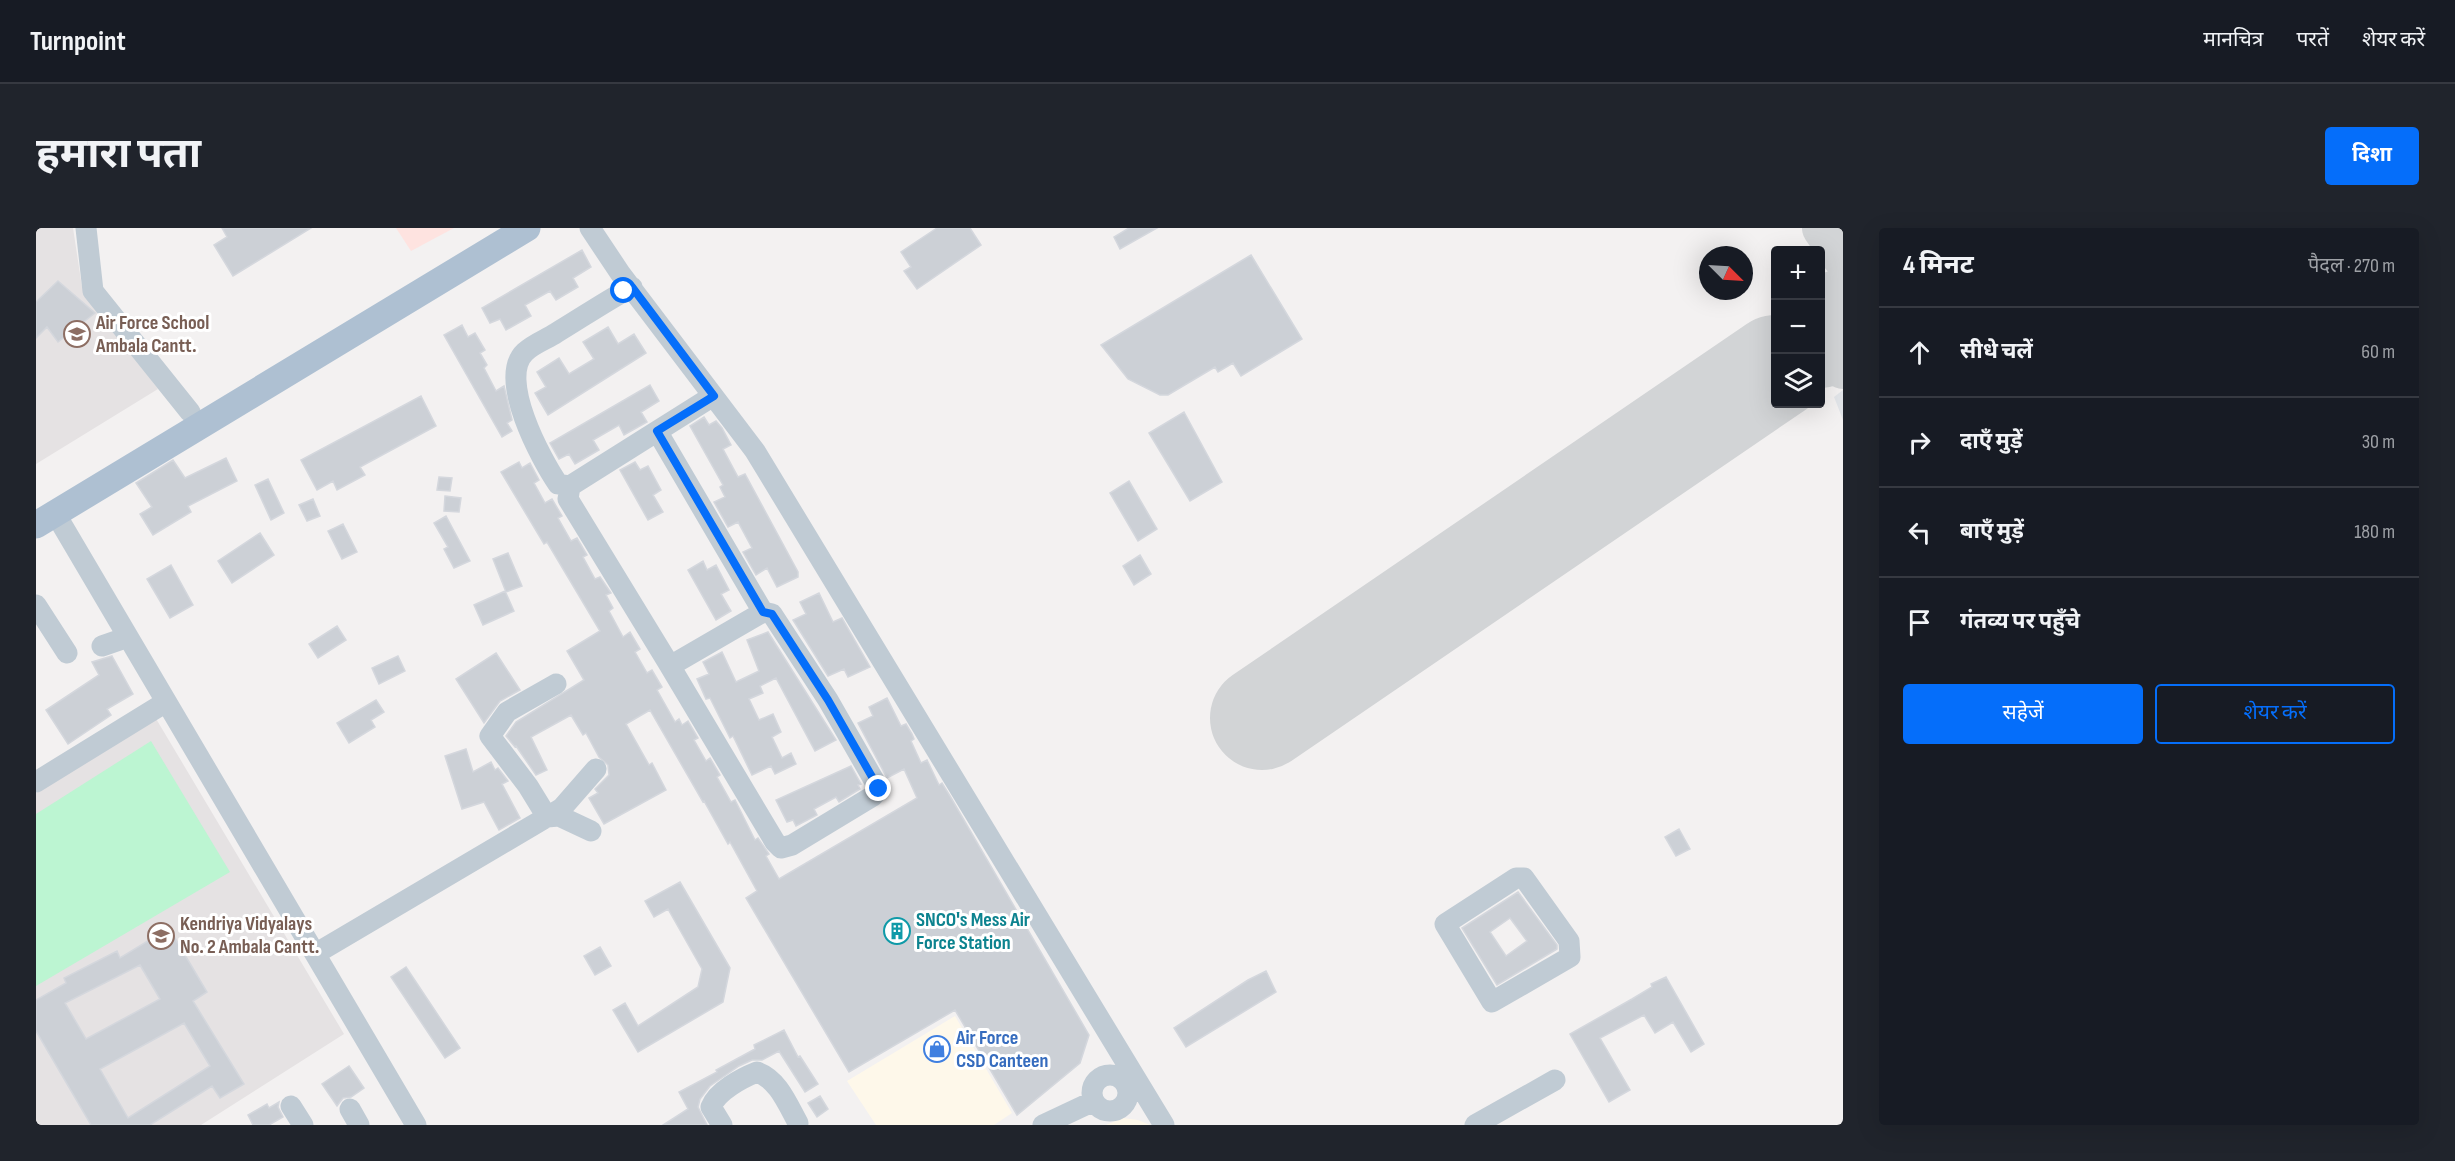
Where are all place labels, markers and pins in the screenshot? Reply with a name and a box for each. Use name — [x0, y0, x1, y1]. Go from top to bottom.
place label: Air Force School Ambala Cantt. — [95, 311, 209, 358]
school or university icon: Air Force School Ambala Cantt. — [62, 319, 92, 349]
place label: SNCO's Mess Air Force Station — [916, 908, 1030, 955]
place label: Kendriya Vidyalays No. 2 Ambala Cantt. — [180, 912, 319, 959]
building icon: SNCO's Mess Air Force Station — [882, 916, 912, 946]
school or university icon: Kendriya Vidyalays No. 2 Ambala Cantt. — [146, 921, 176, 951]
place label: Air Force CSD Canteen — [955, 1026, 1049, 1073]
shop icon: Air Force CSD Canteen — [922, 1034, 952, 1064]

